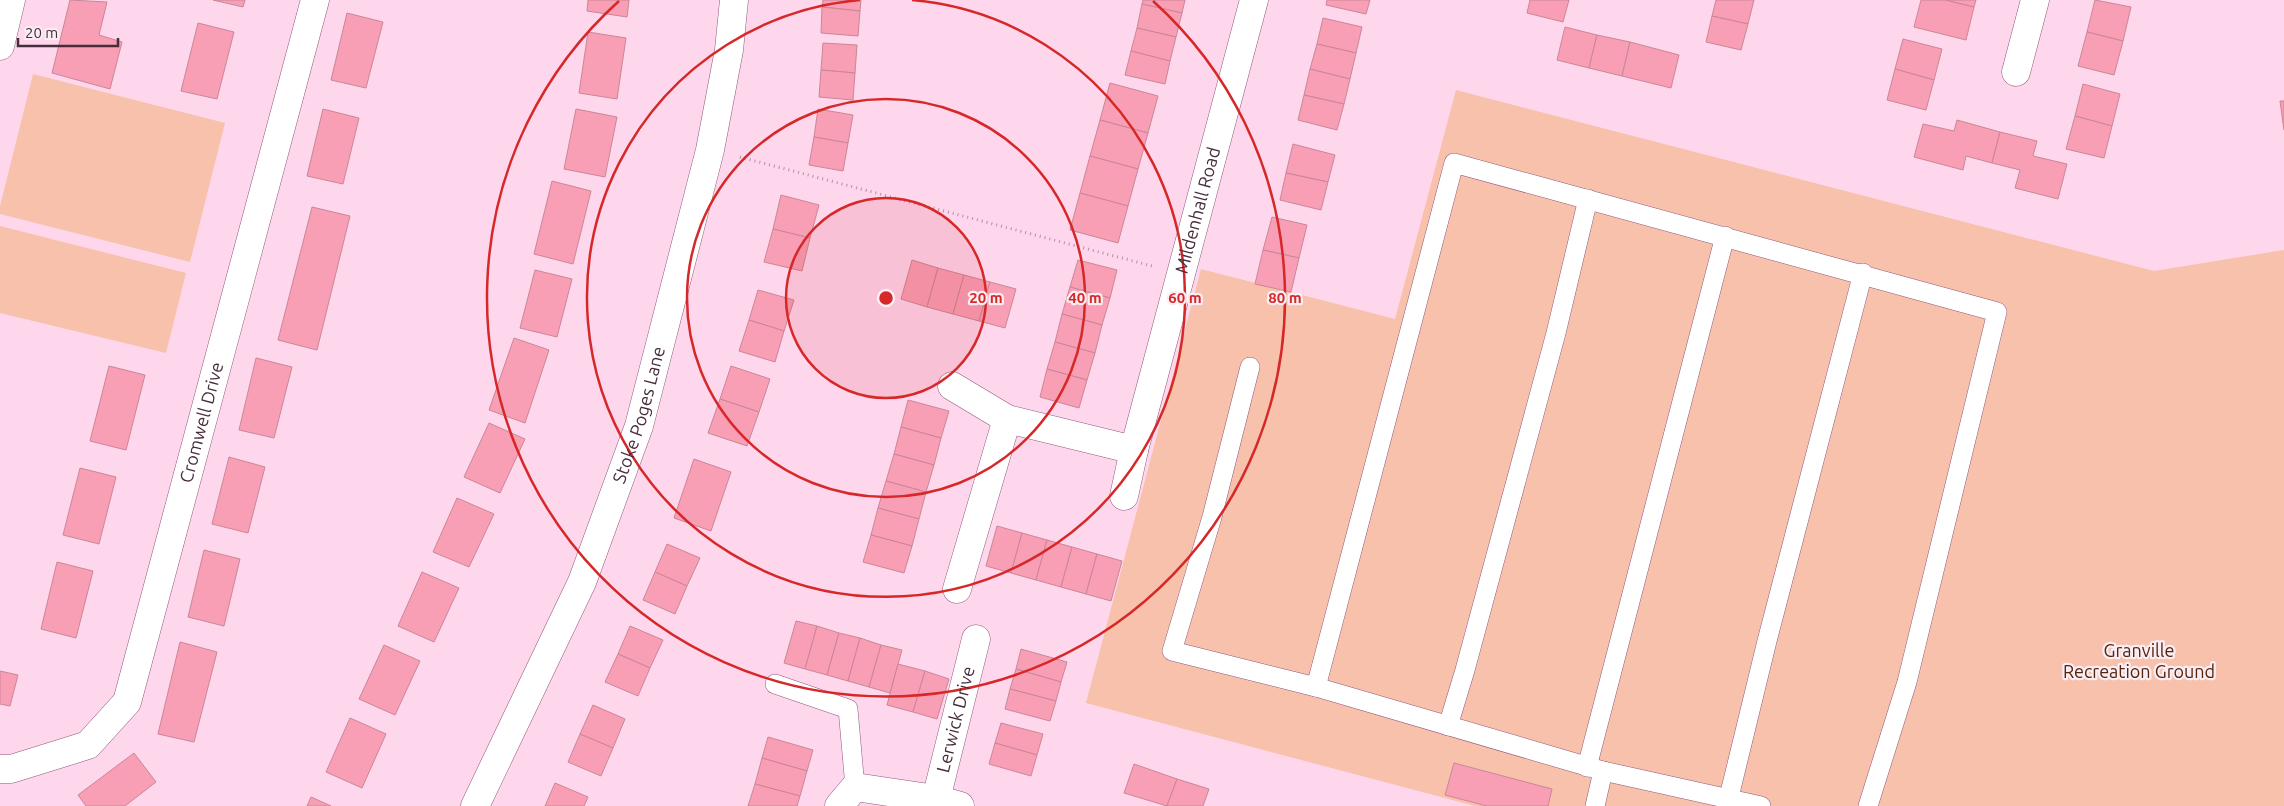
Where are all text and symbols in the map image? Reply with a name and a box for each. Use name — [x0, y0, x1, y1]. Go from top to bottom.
scale bar — [18, 15, 118, 47]
text: 20 m — [25, 24, 58, 41]
street label: Mildenhall Road — [1170, 145, 1223, 276]
centre of rings — [877, 289, 895, 307]
text: 20 m — [969, 289, 1003, 306]
text: 40 m — [1068, 289, 1102, 306]
text: 60 m — [1168, 289, 1202, 306]
text: 80 m — [1268, 289, 1302, 306]
street label: Stoke Poges Lane — [608, 344, 668, 486]
street label: Cromwell Drive — [175, 360, 227, 485]
park label: Granville Recreation Ground — [2063, 640, 2215, 681]
street label: Lerwick Drive — [932, 664, 978, 774]

